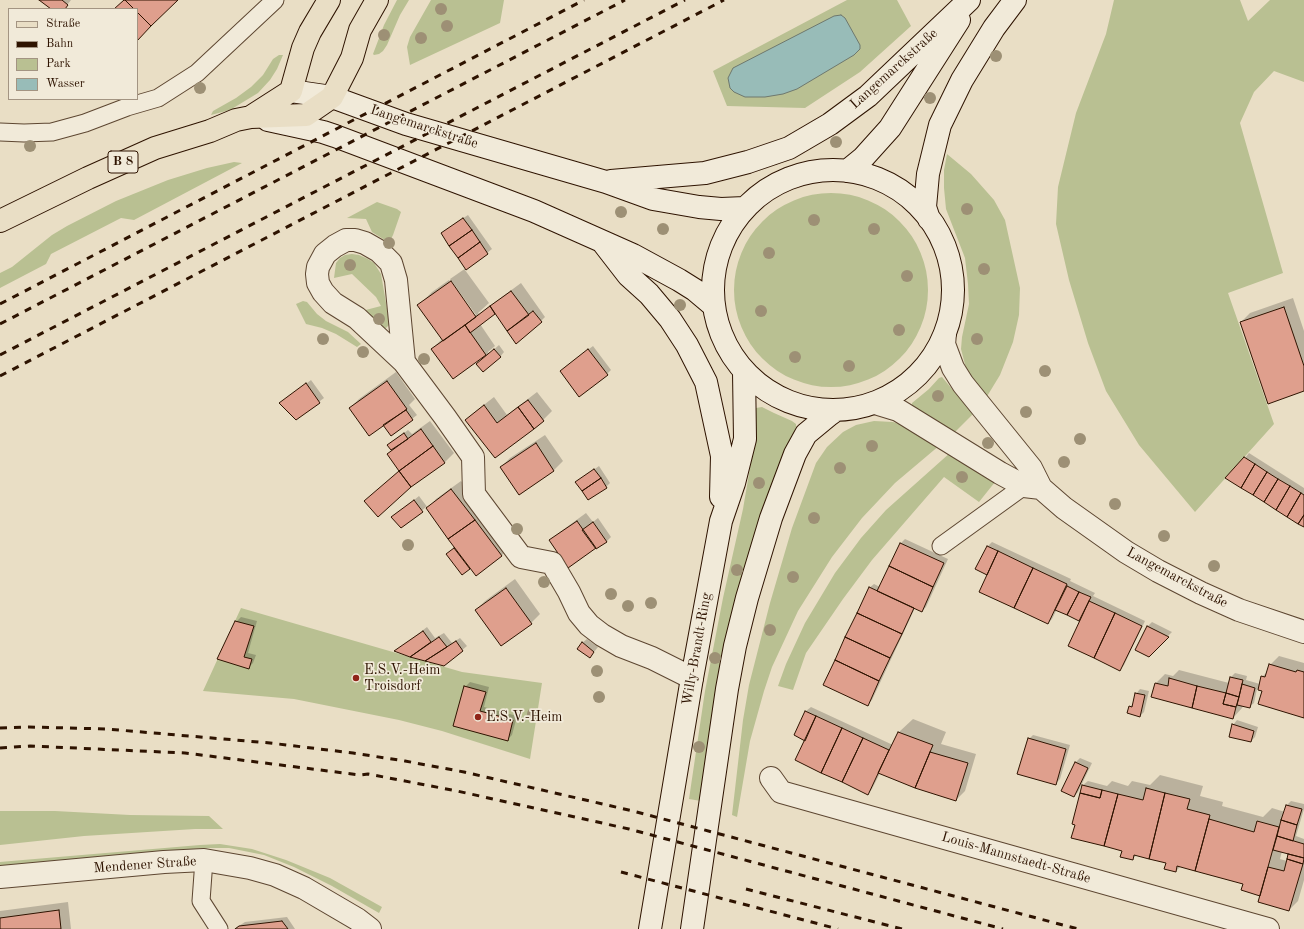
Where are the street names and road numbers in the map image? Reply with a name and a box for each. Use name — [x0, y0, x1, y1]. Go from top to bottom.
street label: Langemarckstraße — [847, 25, 941, 113]
street label: Langemarckstraße — [368, 102, 480, 152]
road number: B 8 — [108, 151, 138, 173]
street label: Langemarckstraße — [1123, 544, 1231, 612]
street label: Willy-Brandt-Ring — [679, 591, 715, 707]
street label: Louis-Mannstaedt-Straße — [939, 829, 1093, 887]
street label: Mendener Straße — [93, 853, 197, 877]

